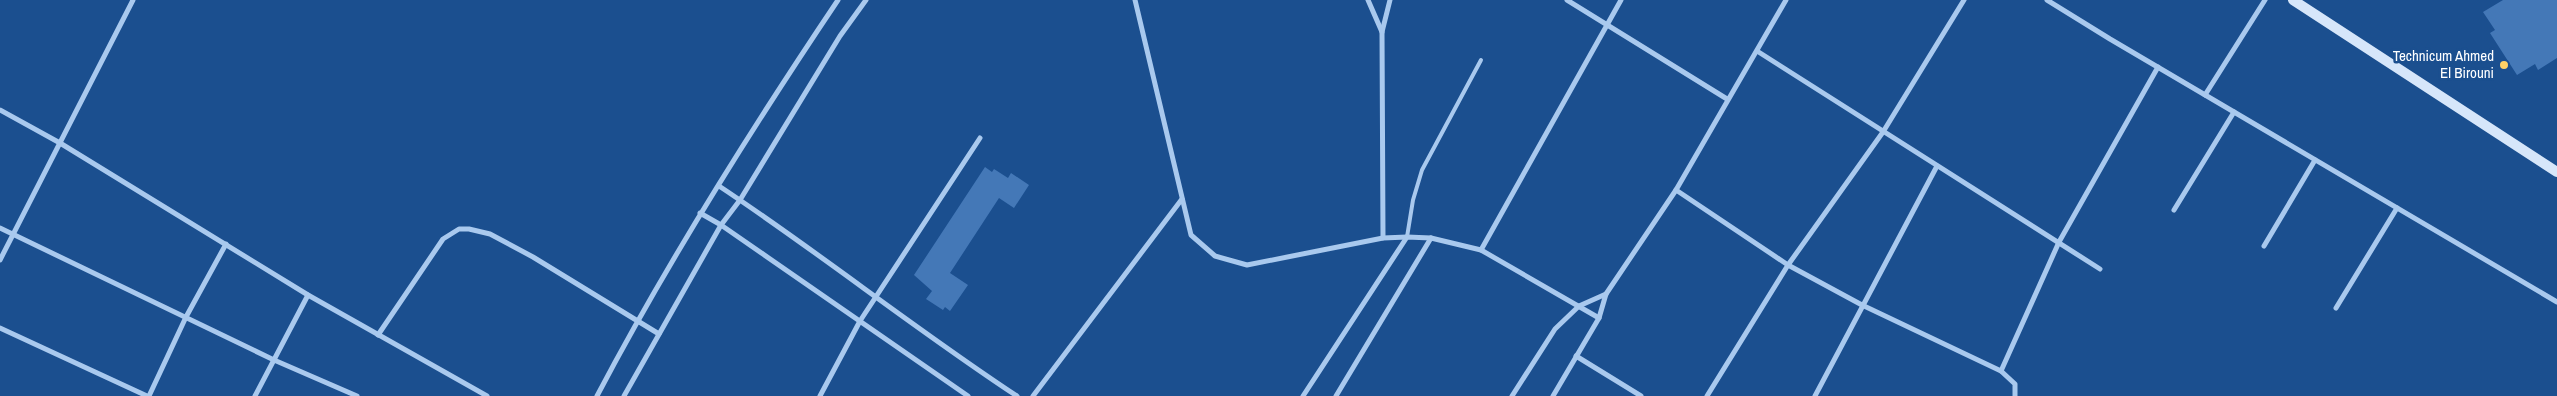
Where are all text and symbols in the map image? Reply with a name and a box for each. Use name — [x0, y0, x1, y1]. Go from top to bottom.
place label: Technicum Ahmed El Birouni — [2393, 45, 2494, 83]
marker: Technicum Ahmed El Birouni — [2498, 59, 2510, 71]

